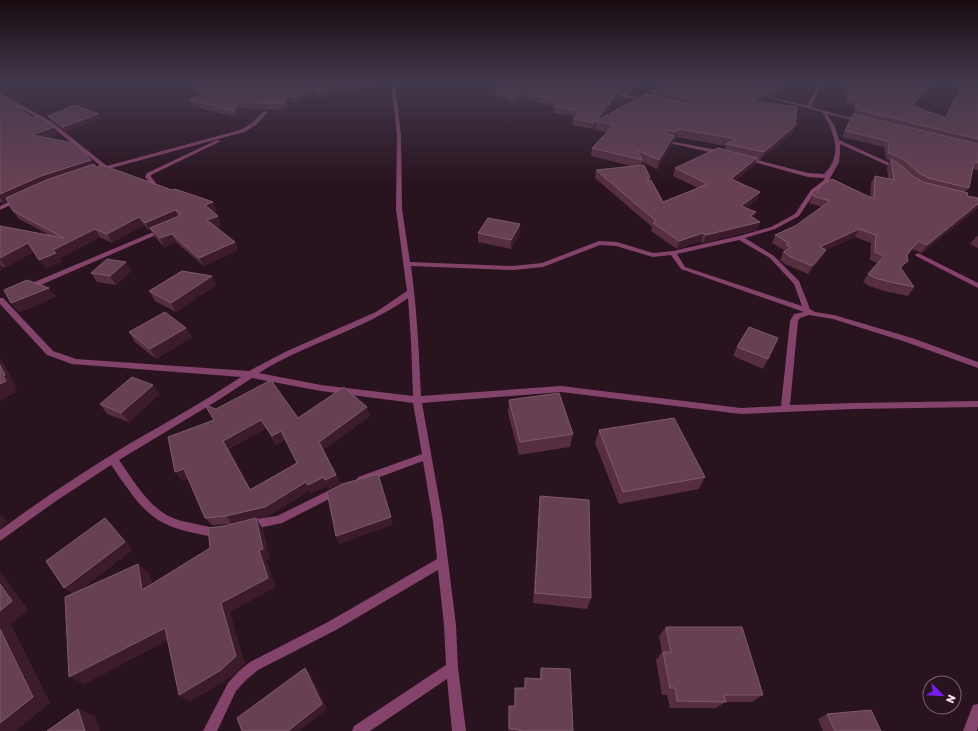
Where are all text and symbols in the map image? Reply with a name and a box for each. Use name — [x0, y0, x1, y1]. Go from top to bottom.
north arrow — [922, 675, 962, 715]
text: N — [943, 693, 958, 705]

